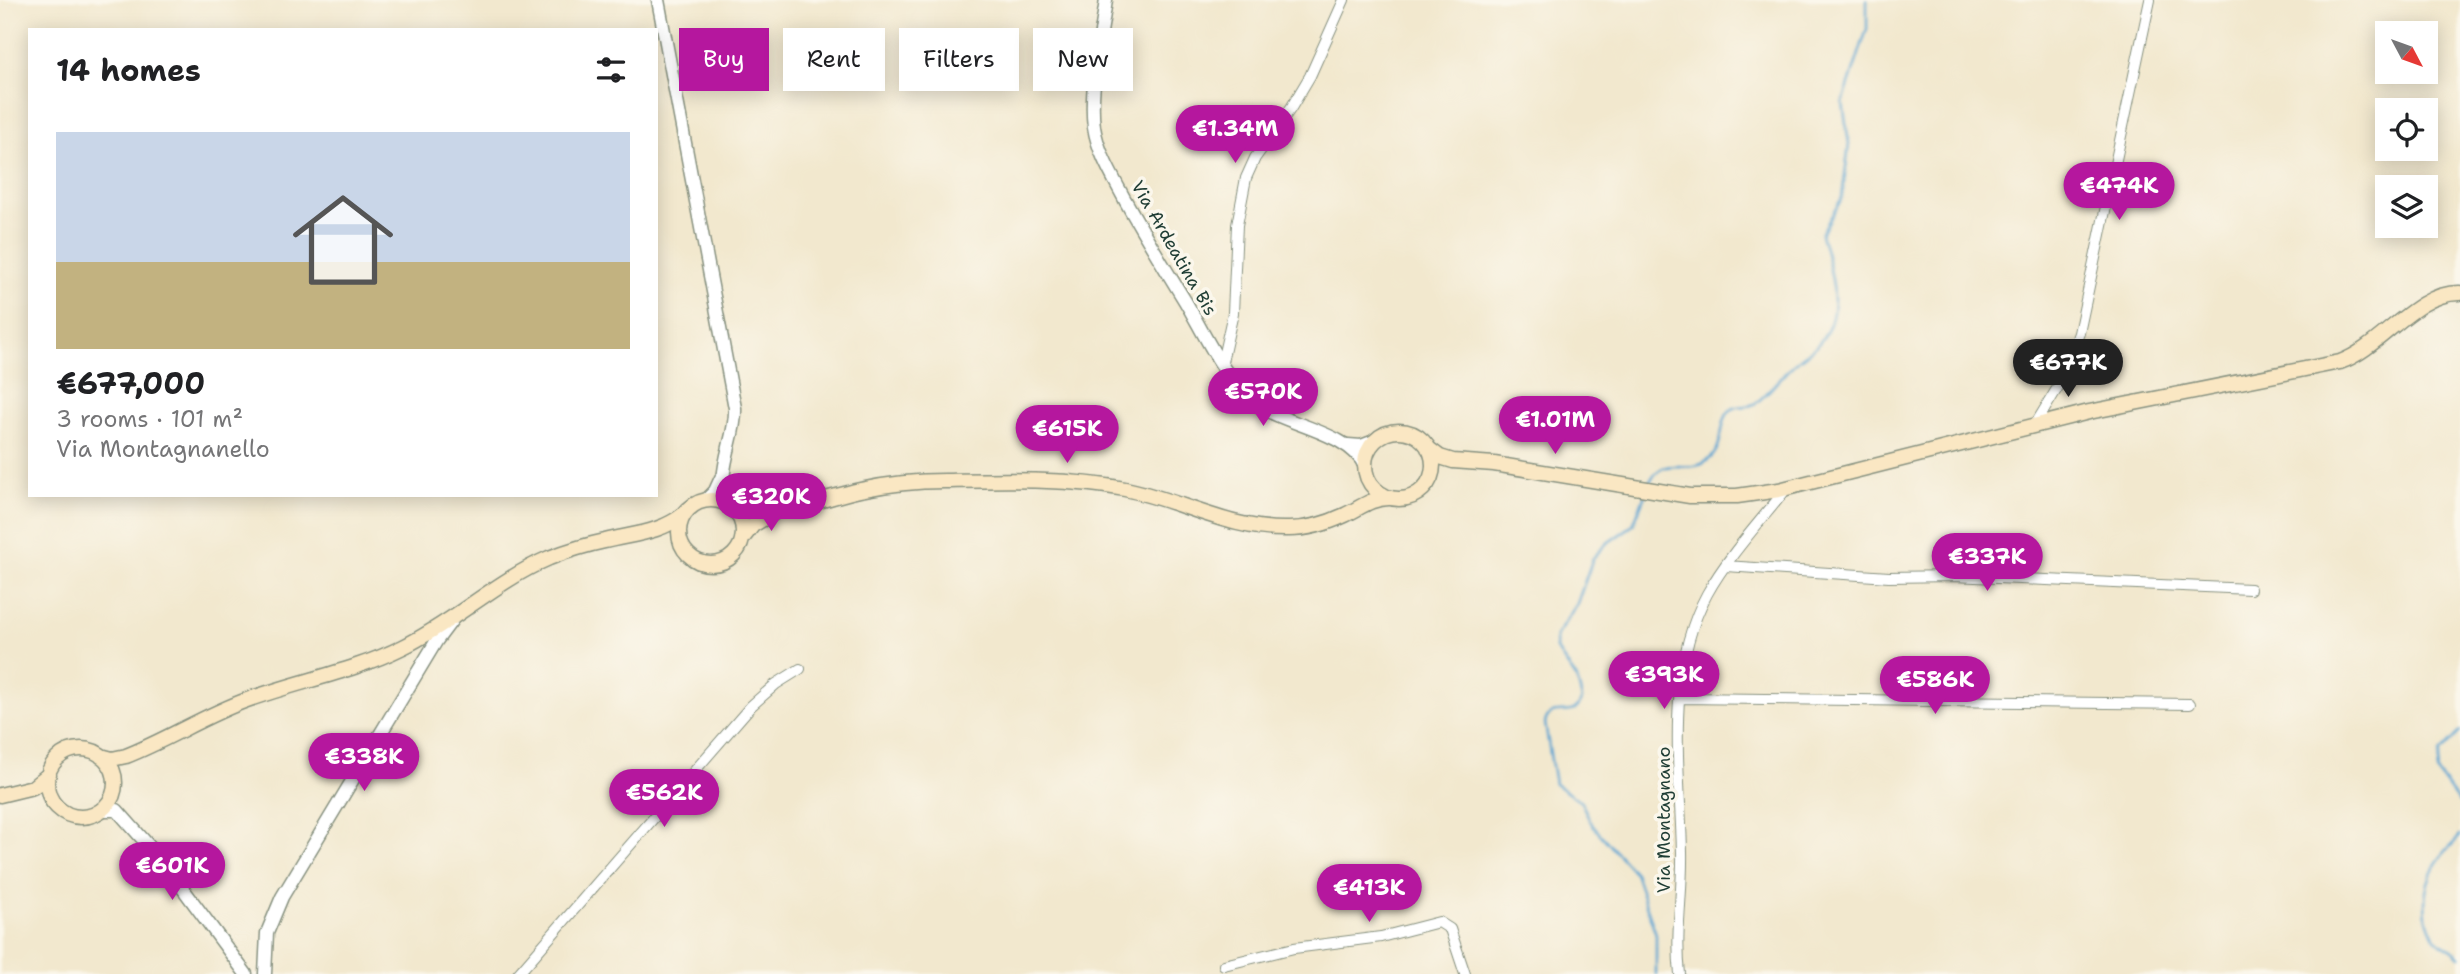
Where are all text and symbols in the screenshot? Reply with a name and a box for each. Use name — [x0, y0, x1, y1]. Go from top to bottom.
north arrow — [2375, 21, 2438, 84]
map controls — [2375, 21, 2438, 238]
chip: Buy — [679, 28, 769, 91]
chip: Rent — [783, 28, 885, 91]
chip: Filters — [899, 28, 1019, 91]
chip: New — [1033, 28, 1133, 91]
text: 14 homes — [56, 50, 201, 91]
icon: filters — [592, 51, 630, 89]
button: locate — [2375, 98, 2438, 161]
pin: €1.34M — [1178, 106, 1292, 165]
text: €1.34M — [1192, 113, 1278, 143]
pin: €474K — [2070, 162, 2168, 222]
text: €474K — [2080, 170, 2158, 200]
button: layers — [2375, 175, 2438, 238]
street label: Via Ardeatina Bis — [1126, 176, 1222, 320]
icon: home — [280, 177, 406, 303]
pin: €677K — [2019, 340, 2117, 399]
text: €677K — [2029, 347, 2107, 377]
text: €677,000 — [56, 363, 205, 404]
pin: €570K — [1214, 368, 1312, 428]
text: €570K — [1224, 376, 1302, 406]
pin: €1.01M — [1498, 396, 1612, 456]
text: 3 rooms · 101 m² — [56, 404, 243, 434]
text: €1.01M — [1515, 404, 1595, 434]
pin: €615K — [1018, 406, 1116, 465]
text: €615K — [1032, 413, 1102, 443]
text: Via Montagnanello — [56, 434, 270, 464]
pin: €320K — [722, 474, 820, 533]
text: €320K — [732, 481, 810, 511]
pin: €337K — [1938, 534, 2036, 593]
text: €337K — [1948, 541, 2026, 571]
pin: €393K — [1615, 652, 1713, 711]
pin: €586K — [1886, 656, 1984, 716]
text: €393K — [1624, 659, 1704, 689]
text: €586K — [1896, 664, 1974, 694]
pin: €338K — [315, 734, 413, 793]
text: €338K — [324, 741, 404, 771]
street label: Via Montagnano — [1652, 747, 1676, 893]
pin: €562K — [615, 770, 713, 829]
text: €562K — [625, 777, 703, 807]
pin: €601K — [123, 842, 221, 902]
text: €601K — [135, 850, 209, 880]
pin: €413K — [1320, 864, 1418, 924]
text: €413K — [1333, 872, 1405, 902]

